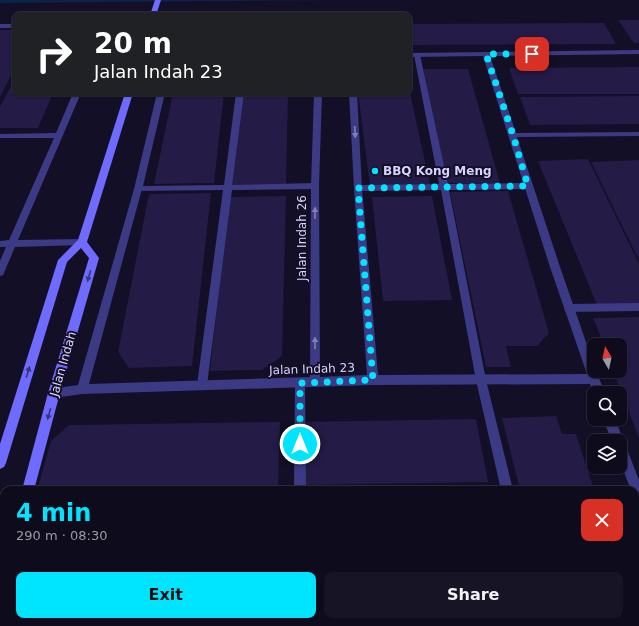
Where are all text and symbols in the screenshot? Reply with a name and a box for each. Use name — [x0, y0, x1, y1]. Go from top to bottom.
text: 20 m — [94, 27, 172, 60]
icon: right — [28, 28, 80, 80]
pin — [515, 37, 549, 71]
icon: arrive — [521, 43, 543, 65]
text: Jalan Indah 23 — [94, 61, 223, 82]
one-way arrow — [352, 126, 358, 139]
place label: BBQ Kong Meng — [383, 164, 492, 178]
marker: BBQ Kong Meng — [370, 166, 380, 176]
street label: Jalan Indah 26 — [295, 195, 309, 282]
one-way arrow — [312, 206, 318, 219]
one-way arrow — [86, 270, 92, 282]
street label: Jalan Indah — [47, 330, 79, 399]
one-way arrow — [312, 336, 318, 349]
north arrow — [587, 338, 627, 378]
map controls — [587, 338, 627, 474]
street label: Jalan Indah 23 — [268, 361, 355, 378]
one-way arrow — [25, 366, 31, 378]
button: search — [587, 386, 627, 426]
one-way arrow — [46, 408, 52, 420]
position arrow — [279, 423, 321, 465]
button: layers — [587, 434, 627, 474]
text: 4 min — [16, 499, 91, 527]
button: close — [581, 499, 623, 541]
text: 290 m · 08:30 — [16, 528, 107, 543]
button: Exit — [16, 572, 316, 618]
button: Share — [324, 572, 623, 618]

